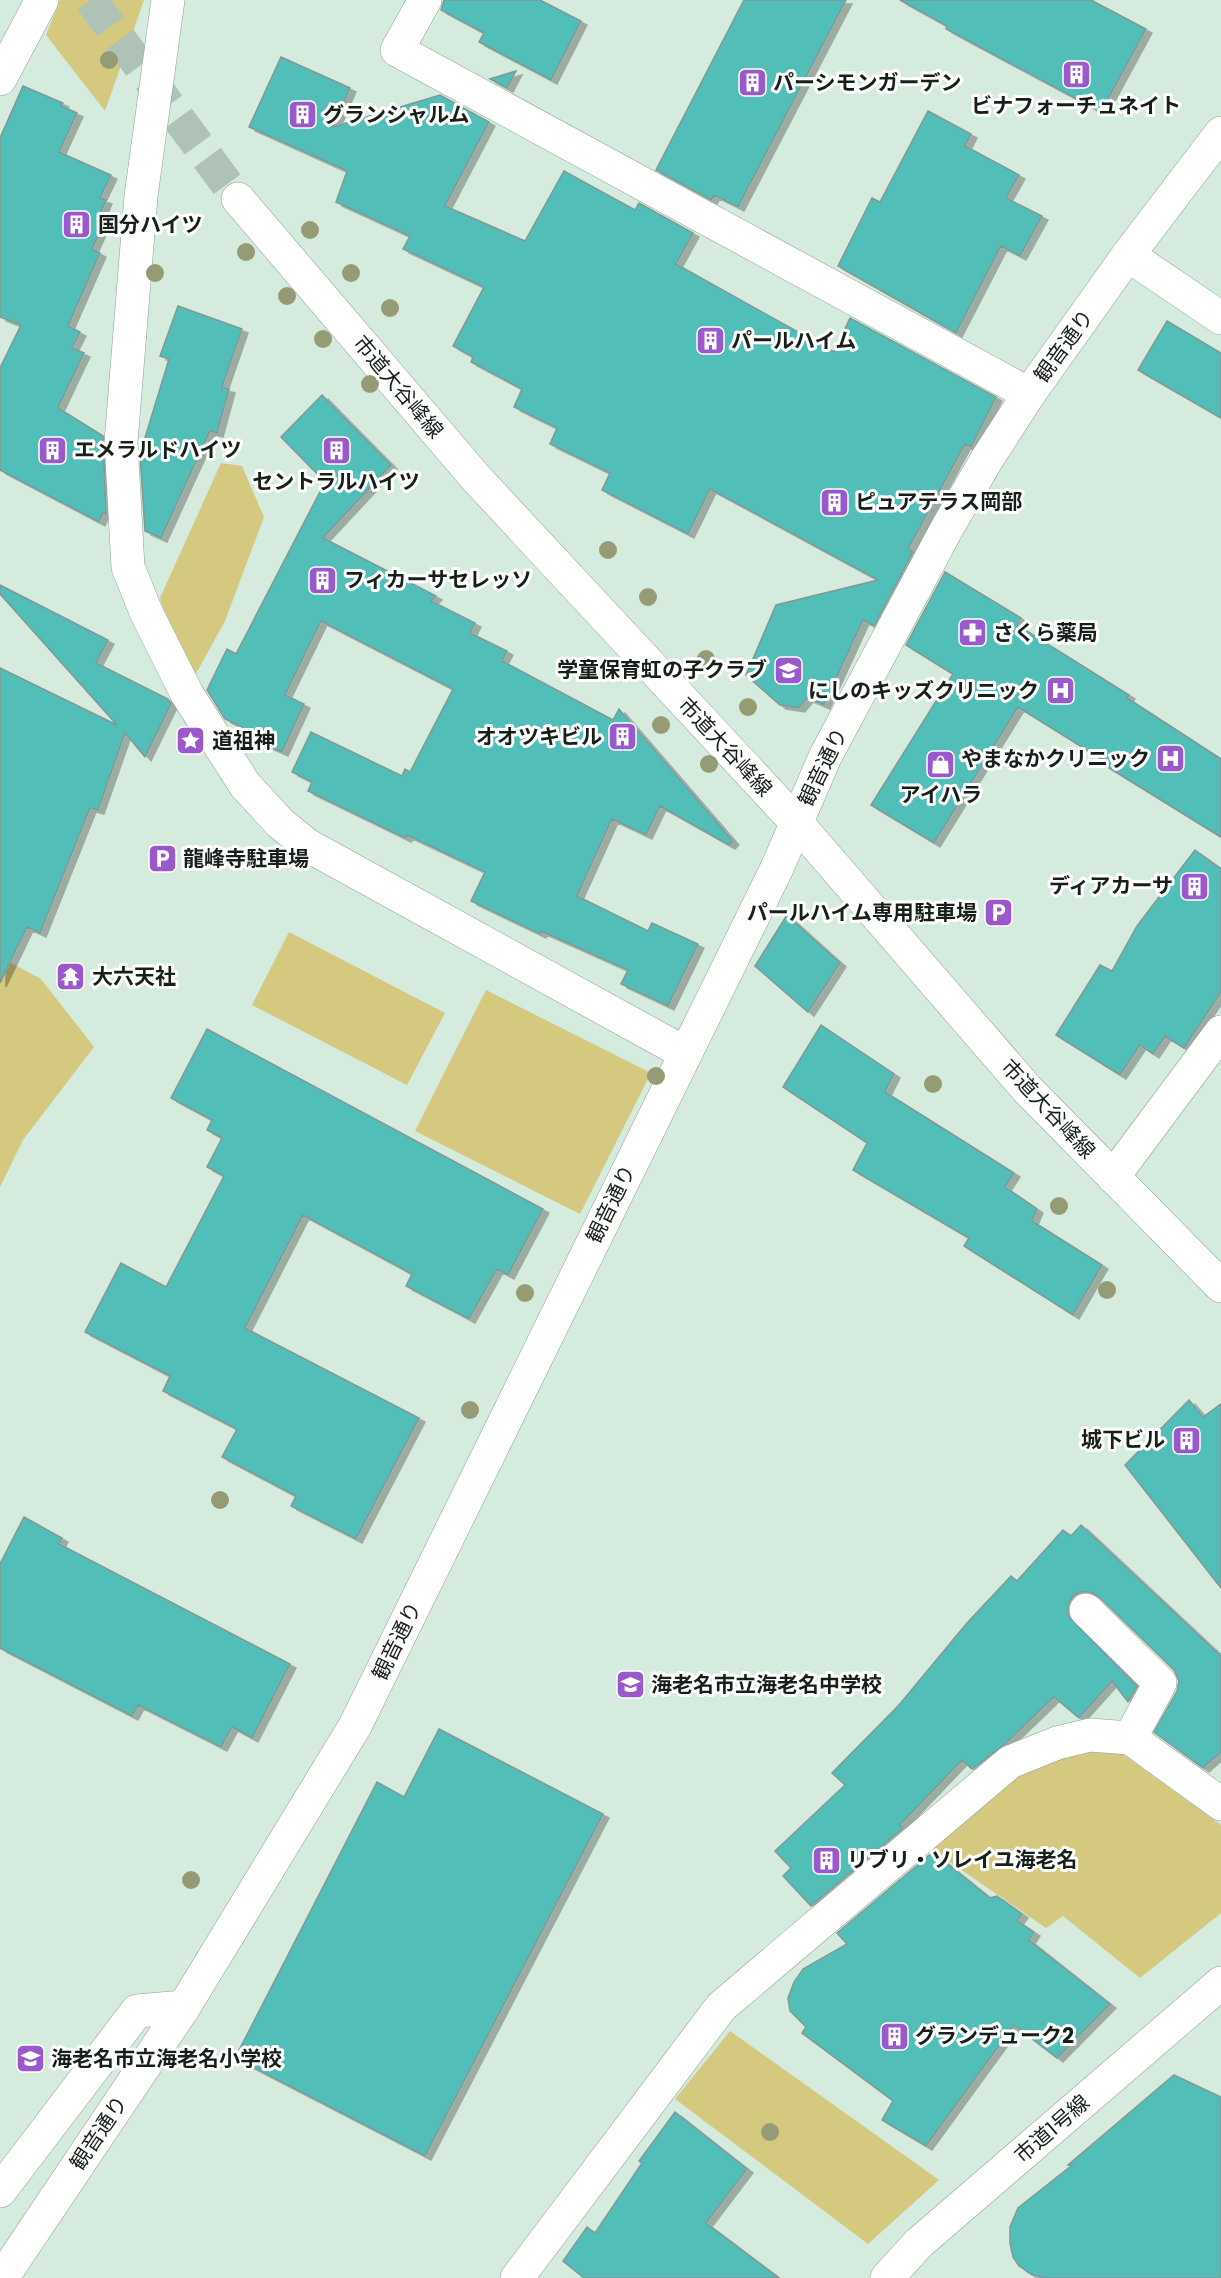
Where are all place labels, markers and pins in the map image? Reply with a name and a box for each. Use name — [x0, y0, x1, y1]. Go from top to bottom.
building icon: ビナフォーチュネイト — [1060, 59, 1092, 91]
building icon: パーシモンガーデン — [736, 67, 768, 99]
place label: パーシモンガーデン — [773, 68, 962, 97]
place label: ビナフォーチュネイト — [971, 91, 1181, 120]
building icon: グランシャルム — [286, 99, 318, 131]
place label: グランシャルム — [323, 100, 470, 129]
building icon: 国分ハイツ — [61, 209, 93, 241]
place label: 国分ハイツ — [98, 210, 203, 239]
building icon: パールハイム — [694, 325, 726, 357]
place label: パールハイム — [731, 326, 856, 355]
building icon: エメラルドハイツ — [37, 434, 69, 466]
place label: エメラルドハイツ — [74, 435, 242, 464]
building icon: セントラルハイツ — [320, 435, 352, 467]
place label: セントラルハイツ — [252, 467, 420, 496]
building icon: ピュアテラス岡部 — [818, 486, 850, 518]
place label: ピュアテラス岡部 — [855, 487, 1022, 516]
building icon: フィカーサセレッソ — [307, 564, 339, 596]
place label: フィカーサセレッソ — [344, 565, 532, 594]
pharmacy icon: さくら薬局 — [956, 617, 988, 649]
place label: さくら薬局 — [993, 618, 1098, 647]
school or university icon: 学童保育虹の子クラブ — [772, 654, 804, 686]
place label: 学童保育虹の子クラブ — [557, 655, 767, 684]
hospital icon: にしのキッズクリニック — [1044, 675, 1076, 707]
place label: にしのキッズクリニック — [808, 676, 1039, 705]
building icon: オオツキビル — [607, 721, 639, 753]
place label: オオツキビル — [476, 722, 602, 751]
place icon: 道祖神 — [175, 725, 207, 757]
place label: 道祖神 — [212, 726, 275, 755]
hospital icon: やまなかクリニック — [1155, 743, 1187, 775]
place label: やまなかクリニック — [961, 744, 1150, 773]
shop icon: アイハラ — [925, 748, 957, 780]
place label: アイハラ — [900, 780, 982, 809]
parking icon: 龍峰寺駐車場 — [146, 843, 178, 875]
place label: 龍峰寺駐車場 — [183, 844, 309, 873]
building icon: ディアカーサ — [1178, 870, 1210, 902]
place label: ディアカーサ — [1049, 871, 1173, 900]
parking icon: パールハイム専用駐車場 — [982, 897, 1014, 929]
place label: パールハイム専用駐車場 — [747, 898, 977, 927]
temple icon: 大六天社 — [55, 961, 87, 993]
place label: 大六天社 — [92, 962, 176, 991]
building icon: 城下ビル — [1170, 1424, 1202, 1456]
place label: 城下ビル — [1081, 1425, 1165, 1454]
school or university icon: 海老名市立海老名中学校 — [614, 1669, 646, 1701]
place label: 海老名市立海老名中学校 — [651, 1670, 882, 1699]
building icon: リブリ・ソレイユ海老名 — [810, 1844, 842, 1876]
place label: リブリ・ソレイユ海老名 — [847, 1845, 1078, 1874]
building icon: グランデューク2 — [878, 2020, 910, 2052]
place label: グランデューク2 — [915, 2021, 1074, 2050]
school or university icon: 海老名市立海老名小学校 — [14, 2043, 46, 2075]
place label: 海老名市立海老名小学校 — [51, 2044, 282, 2073]

